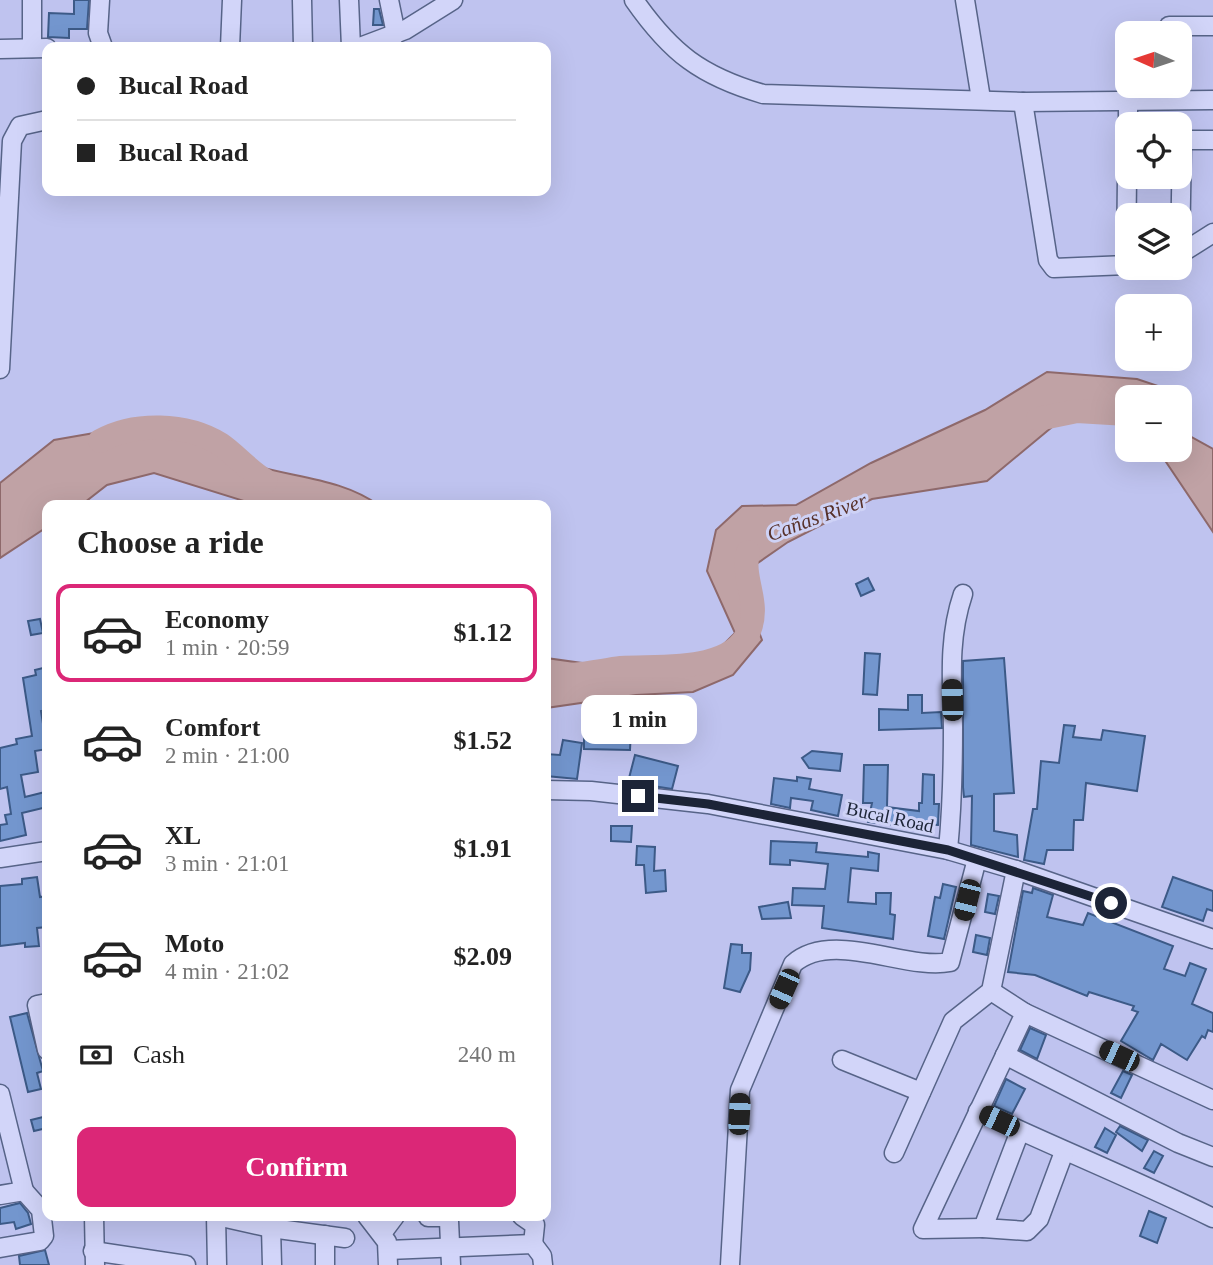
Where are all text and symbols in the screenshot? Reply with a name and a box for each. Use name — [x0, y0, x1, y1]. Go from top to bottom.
north arrow — [1115, 21, 1192, 98]
map controls — [1115, 21, 1192, 462]
text: Bucal Road — [119, 71, 248, 100]
button: locate — [1115, 112, 1192, 189]
text: Bucal Road — [119, 138, 248, 167]
button: layers — [1115, 203, 1192, 280]
button: + — [1115, 294, 1192, 371]
button: − — [1115, 385, 1192, 462]
water label: Cañas River — [764, 488, 871, 546]
text: Choose a ride — [77, 524, 264, 560]
icon: car — [81, 602, 144, 665]
text: Economy — [165, 605, 269, 634]
text: $1.12 — [454, 618, 512, 647]
text: 1 min · 20:59 — [165, 635, 290, 660]
car — [941, 679, 964, 721]
callout: 1 min — [580, 694, 696, 744]
text: 1 min — [611, 707, 667, 732]
icon: car — [81, 710, 144, 773]
text: Comfort — [165, 713, 260, 742]
text: $1.52 — [454, 726, 512, 755]
text: 2 min · 21:00 — [165, 743, 290, 768]
route end — [622, 780, 654, 812]
street label: Bucal Road — [844, 797, 936, 837]
icon: car — [81, 818, 144, 881]
text: XL — [165, 821, 201, 850]
text: $1.91 — [454, 834, 512, 863]
text: 3 min · 21:01 — [165, 851, 290, 876]
car — [952, 877, 983, 923]
route start — [1095, 887, 1127, 919]
icon: car — [81, 926, 144, 989]
text: Moto — [165, 929, 224, 958]
text: $2.09 — [454, 942, 512, 971]
text: 4 min · 21:02 — [165, 959, 290, 984]
car — [766, 966, 803, 1012]
icon: cash — [77, 1036, 115, 1074]
car — [1096, 1038, 1143, 1074]
text: Cash — [133, 1040, 185, 1069]
text: 240 m — [458, 1042, 516, 1067]
car — [728, 1092, 751, 1136]
car — [976, 1103, 1023, 1139]
button: Confirm — [77, 1127, 516, 1207]

